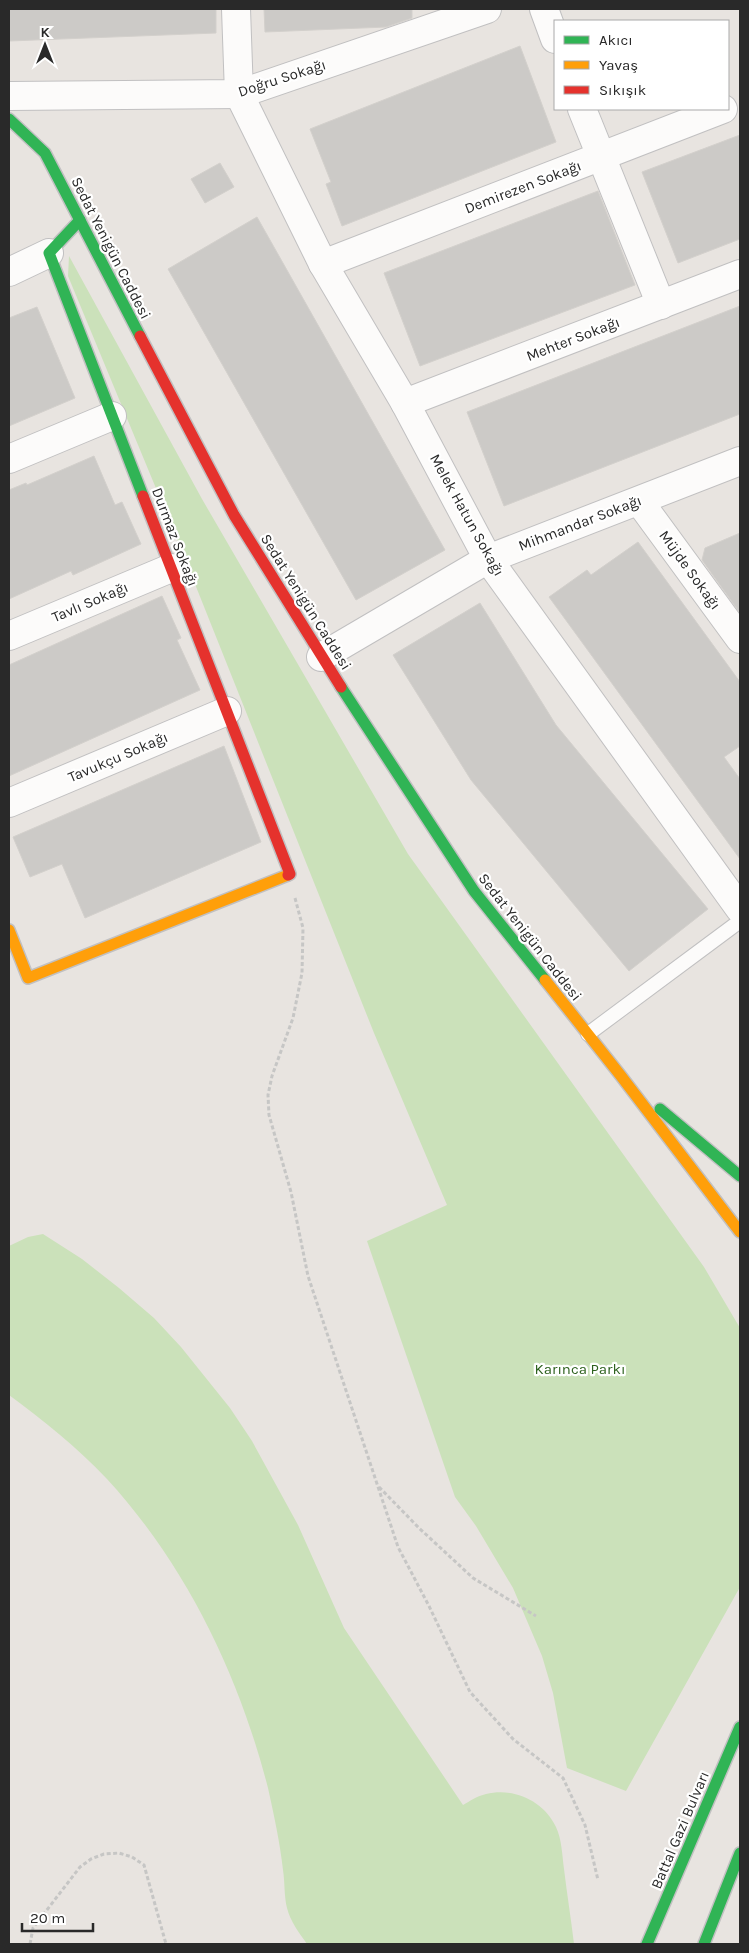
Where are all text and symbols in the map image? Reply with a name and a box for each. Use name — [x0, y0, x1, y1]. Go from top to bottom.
north arrow — [20, 20, 70, 70]
legend — [554, 20, 729, 110]
text: K — [40, 24, 50, 41]
text: Akıcı — [599, 31, 633, 49]
street label: Doğru Sokağı — [236, 55, 328, 101]
text: Yavaş — [599, 56, 638, 74]
text: Sıkışık — [599, 81, 646, 99]
street label: Demirezen Sokağı — [462, 156, 584, 218]
street label: Sedat Yenigün Caddesi — [67, 174, 155, 322]
street label: Mehter Sokağı — [524, 313, 622, 365]
street label: Melek Hatun Sokağı — [426, 451, 508, 579]
street label: Durmaz Sokağı — [148, 485, 202, 589]
street label: Mihmandar Sokağı — [516, 491, 644, 555]
street label: Müjde Sokağı — [655, 527, 725, 613]
street label: Sedat Yenigün Caddesi — [257, 531, 355, 673]
street label: Tavlı Sokağı — [49, 578, 131, 626]
street label: Tavukçu Sokağı — [65, 728, 171, 786]
street label: Sedat Yenigün Caddesi — [475, 870, 585, 1004]
park label: Karınca Parkı — [535, 1360, 625, 1378]
street label: Battal Gazi Bulvarı — [647, 1768, 713, 1892]
scale bar — [22, 1900, 94, 1932]
text: 20 m — [30, 1909, 65, 1927]

